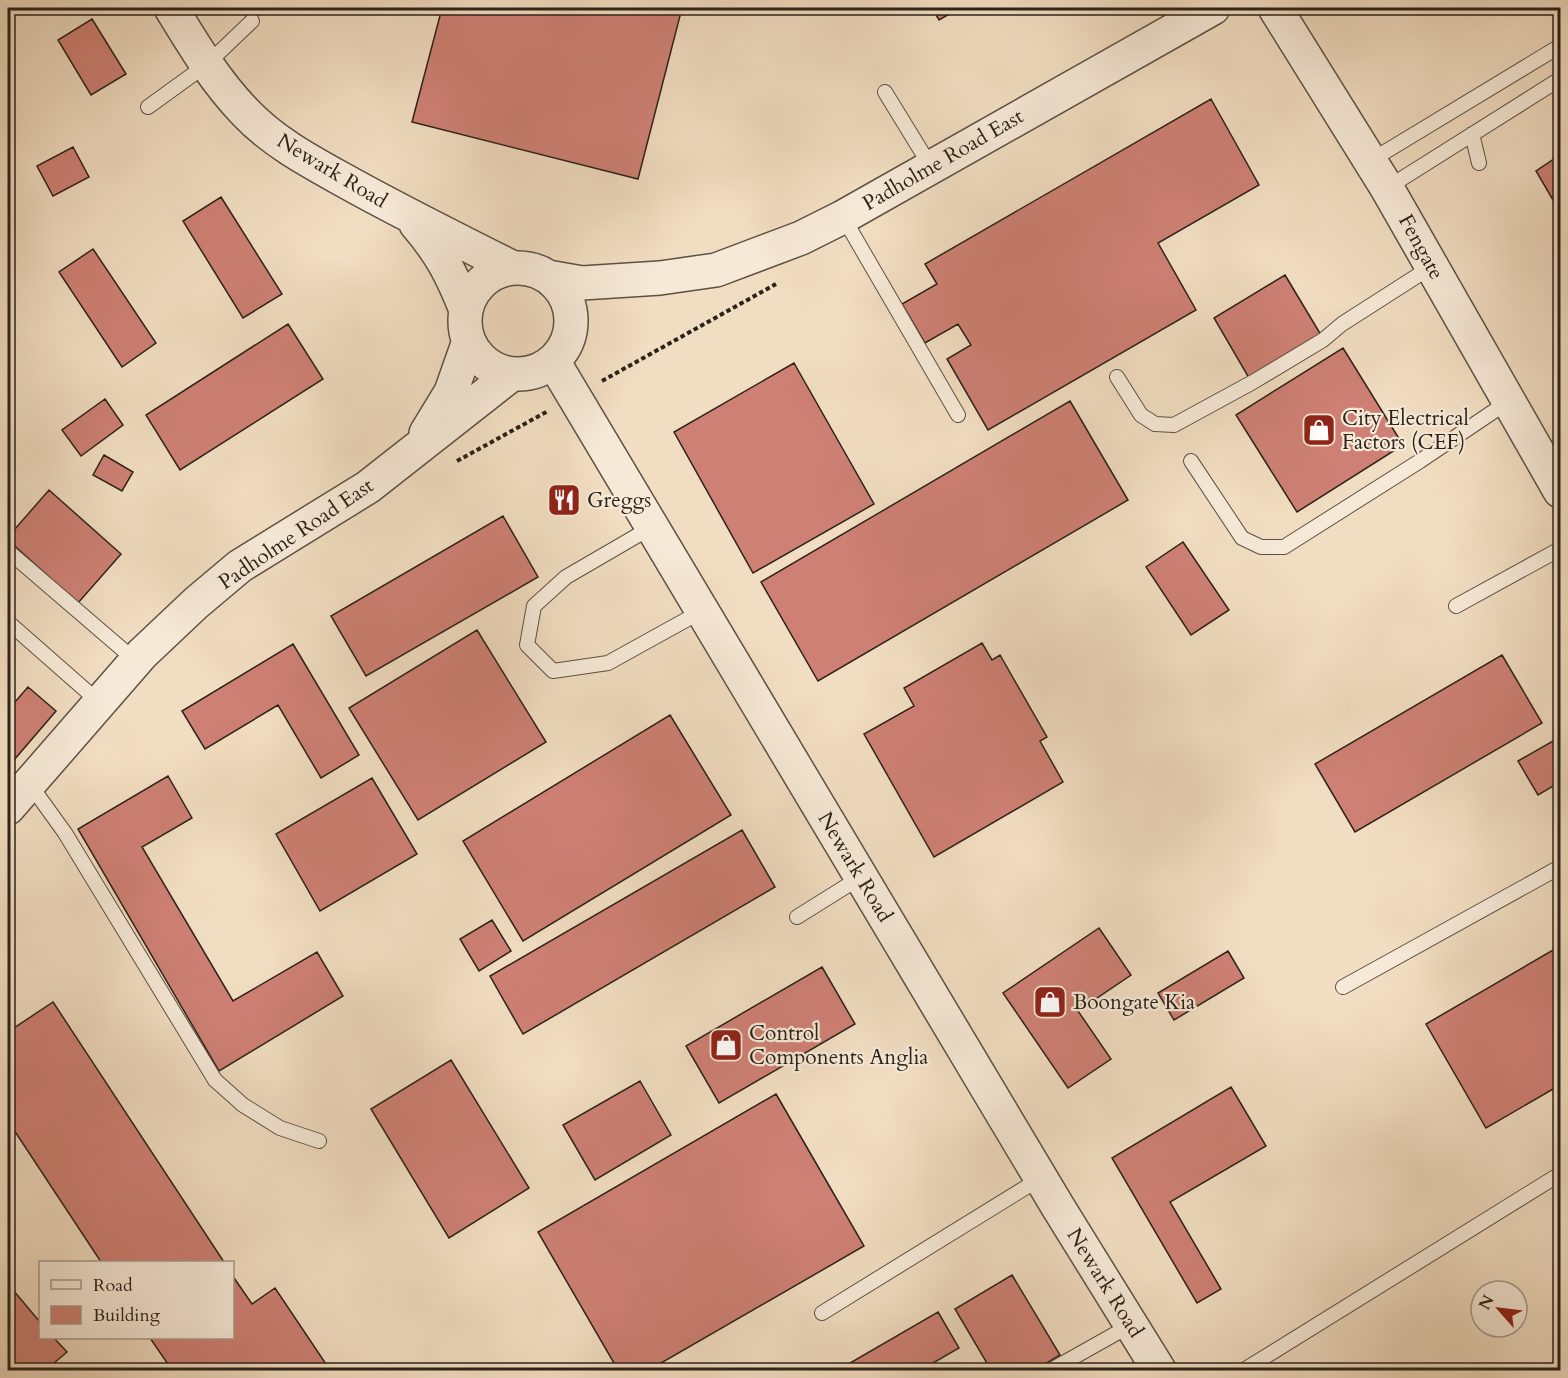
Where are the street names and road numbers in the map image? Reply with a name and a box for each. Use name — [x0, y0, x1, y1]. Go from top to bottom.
street label: Padholme Road East — [857, 102, 1029, 218]
street label: Newark Road — [271, 127, 393, 215]
street label: Fengate — [1391, 209, 1451, 285]
street label: Padholme Road East — [213, 471, 380, 597]
street label: Newark Road — [811, 806, 899, 928]
street label: Newark Road — [1060, 1223, 1150, 1343]

